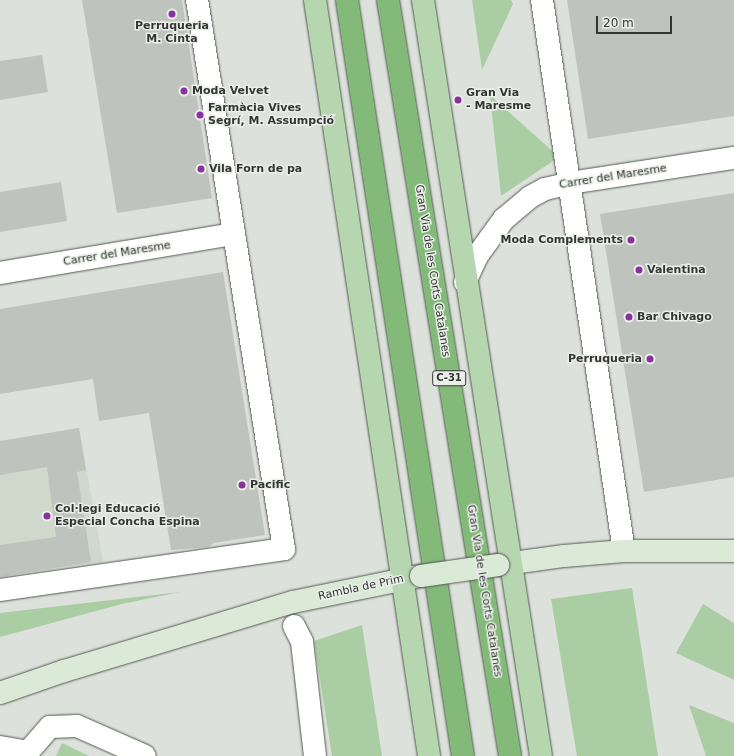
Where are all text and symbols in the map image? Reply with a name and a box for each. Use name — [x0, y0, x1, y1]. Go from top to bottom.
scale bar — [598, 8, 674, 34]
marker: Perruqueria M. Cinta — [167, 9, 177, 19]
text: 20 m — [603, 16, 634, 30]
place label: Perruqueria M. Cinta — [135, 20, 209, 46]
place label: Moda Velvet — [192, 84, 269, 98]
marker: Moda Velvet — [179, 86, 189, 96]
place label: Gran Via - Maresme — [466, 87, 531, 113]
marker: Gran Via - Maresme — [453, 95, 463, 105]
place label: Farmàcia Vives Segrí, M. Assumpció — [208, 102, 334, 128]
marker: Farmàcia Vives Segrí, M. Assumpció — [195, 110, 205, 120]
place label: Vila Forn de pa — [209, 162, 302, 176]
street label: Carrer del Maresme — [558, 162, 668, 192]
marker: Vila Forn de pa — [196, 164, 206, 174]
street label: Gran Via de les Corts Catalanes — [412, 184, 452, 358]
place label: Moda Complements — [501, 233, 623, 247]
marker: Moda Complements — [626, 235, 636, 245]
street label: Carrer del Maresme — [62, 239, 172, 269]
place label: Valentina — [647, 263, 706, 277]
marker: Valentina — [634, 265, 644, 275]
place label: Bar Chivago — [637, 310, 712, 324]
marker: Bar Chivago — [624, 312, 634, 322]
place label: Perruqueria — [568, 352, 642, 366]
marker: Perruqueria — [645, 354, 655, 364]
road number: C-31 — [432, 370, 466, 386]
place label: Pacific — [250, 478, 290, 492]
marker: Pacific — [237, 480, 247, 490]
place label: Col·legi Educació Especial Concha Espina — [55, 503, 200, 529]
street label: Gran Via de les Corts Catalanes — [464, 504, 504, 678]
marker: Col·legi Educació Especial Concha Espina — [42, 511, 52, 521]
street label: Rambla de Prim — [317, 572, 405, 604]

